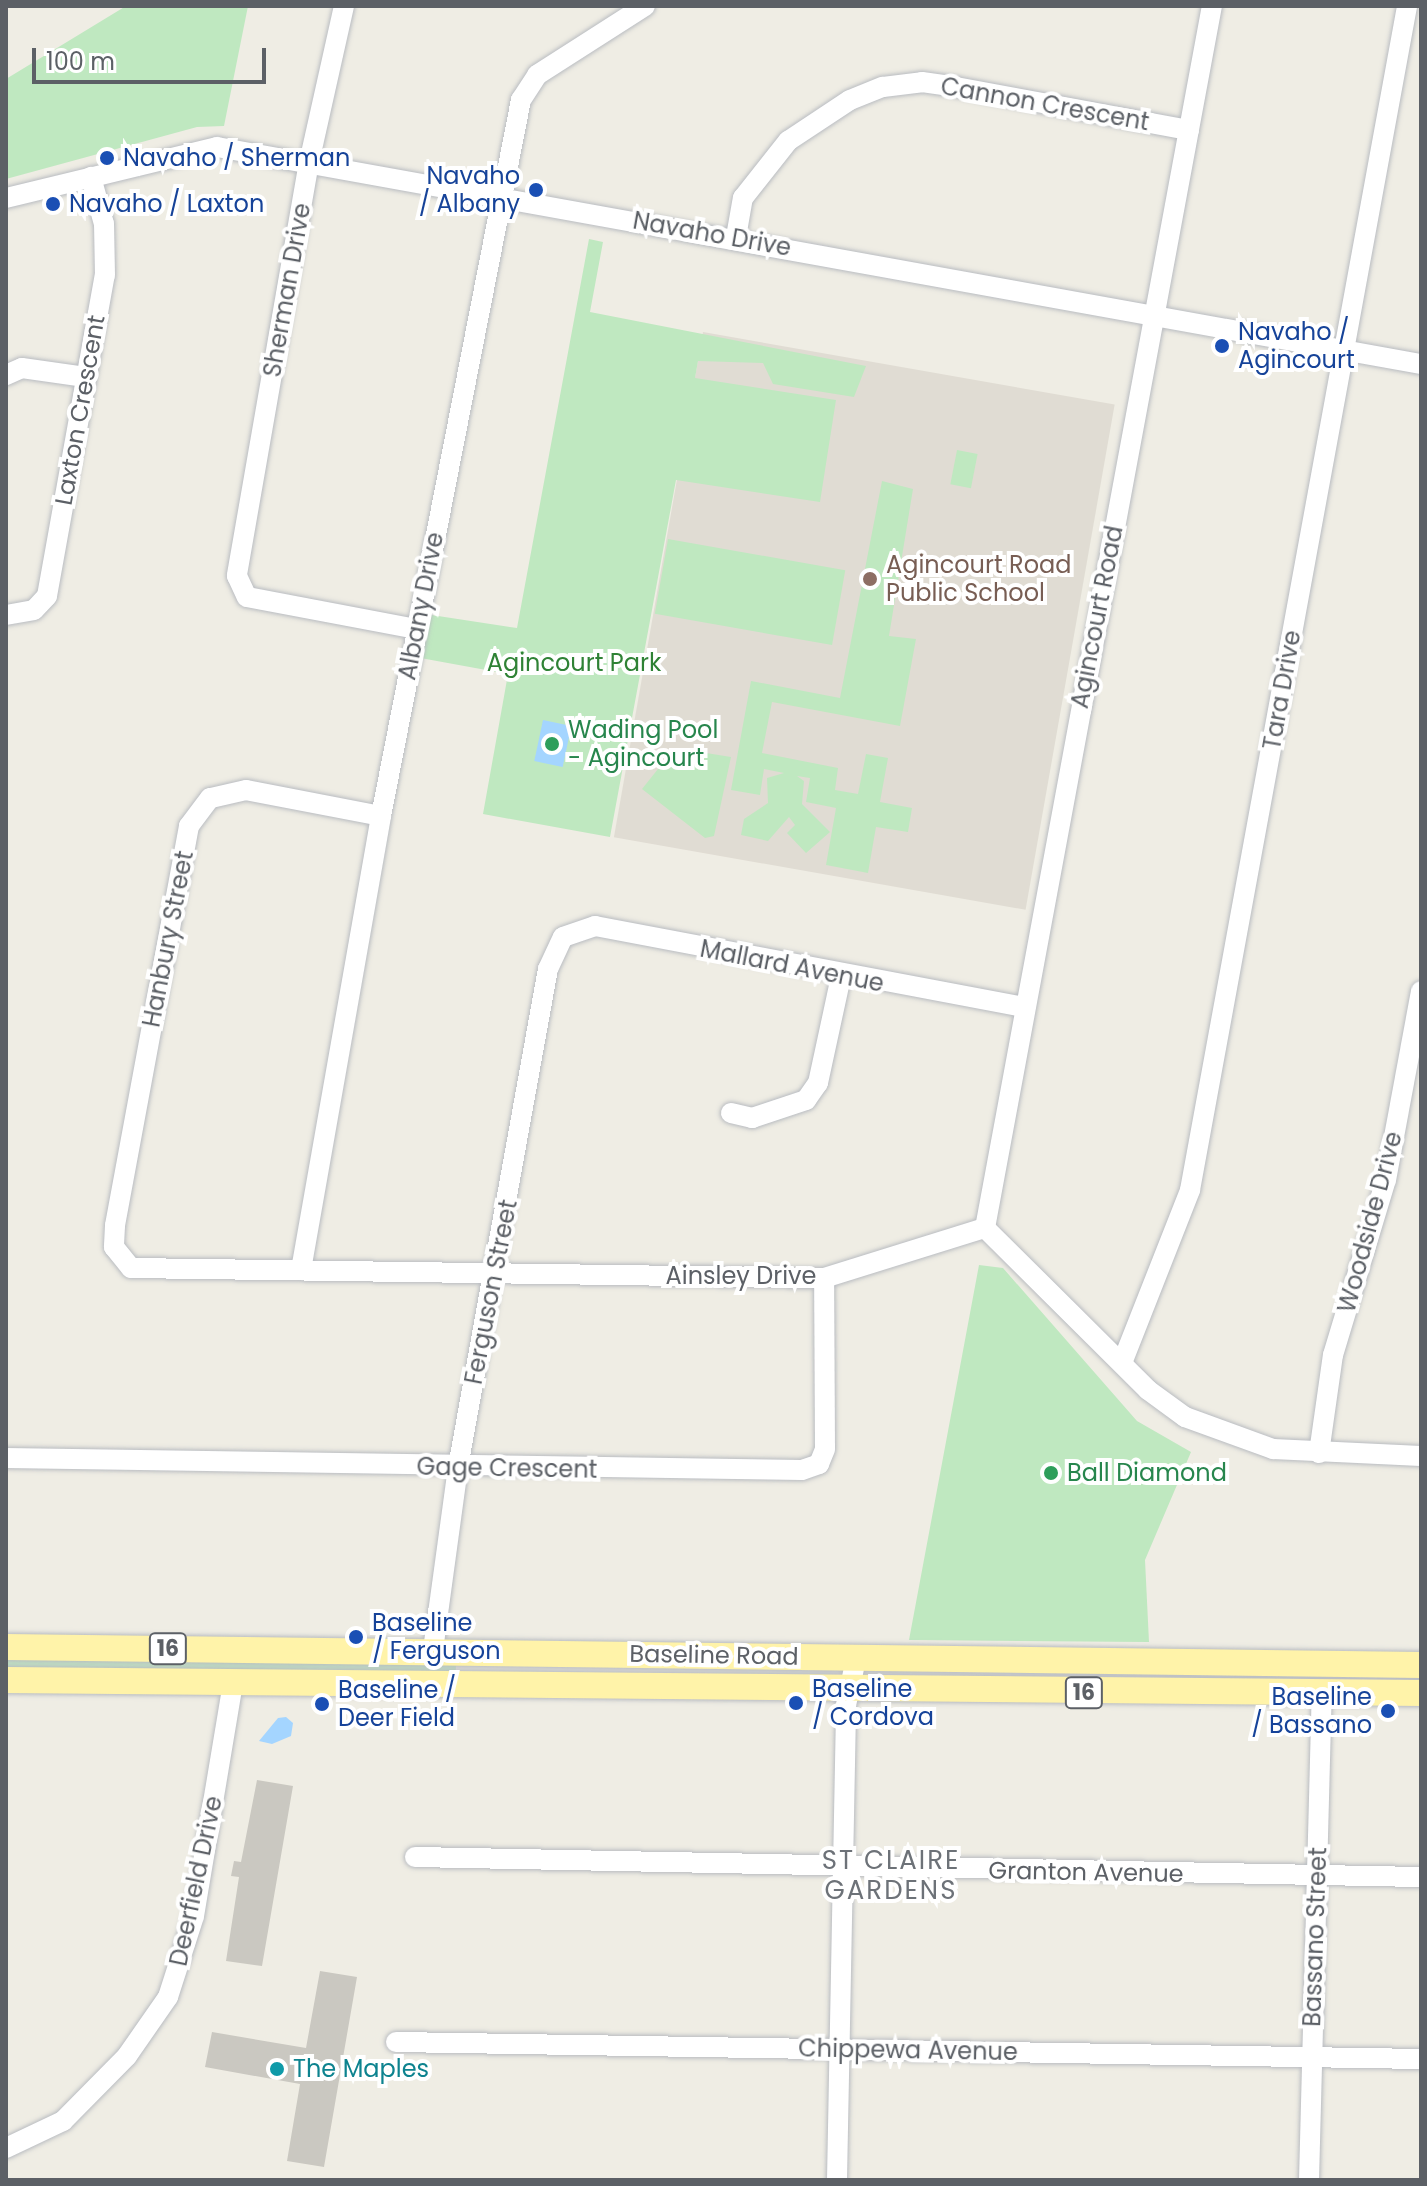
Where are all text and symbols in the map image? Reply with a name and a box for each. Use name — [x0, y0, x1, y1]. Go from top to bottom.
scale bar — [36, 32, 270, 82]
text: 100 m — [46, 45, 115, 78]
street label: Cannon Crescent — [939, 71, 1151, 137]
place label: Navaho / Sherman — [123, 144, 350, 172]
marker: Navaho / Sherman — [98, 149, 116, 167]
place label: Navaho / Albany — [419, 162, 520, 218]
marker: Navaho / Albany — [527, 181, 545, 199]
place label: Navaho / Laxton — [69, 190, 264, 218]
marker: Navaho / Laxton — [44, 195, 62, 213]
street label: Sherman Drive — [258, 201, 316, 379]
street label: Navaho Drive — [631, 206, 793, 262]
street label: Laxton Crescent — [49, 313, 111, 507]
place label: Navaho / Agincourt — [1238, 318, 1355, 374]
marker: Navaho / Agincourt — [1213, 337, 1231, 355]
street label: Agincourt Road — [1065, 523, 1129, 711]
street label: Albany Drive — [393, 530, 449, 682]
place label: Agincourt Road Public School — [886, 551, 1071, 607]
marker: Agincourt Road Public School — [861, 570, 879, 588]
street label: Tara Drive — [1257, 628, 1307, 752]
park label: Agincourt Park — [487, 649, 661, 677]
place label: Wading Pool - Agincourt — [568, 716, 718, 772]
marker: Wading Pool - Agincourt — [543, 735, 561, 753]
street label: Hanbury Street — [137, 848, 199, 1030]
street label: Mallard Avenue — [698, 934, 886, 998]
street label: Woodside Drive — [1332, 1128, 1408, 1316]
street label: Ferguson Street — [459, 1197, 523, 1387]
street label: Ainsley Drive — [666, 1262, 816, 1290]
street label: Gage Crescent — [416, 1452, 598, 1484]
place label: Ball Diamond — [1067, 1459, 1227, 1487]
marker: Ball Diamond — [1042, 1464, 1060, 1482]
place label: Baseline / Ferguson — [372, 1609, 501, 1665]
marker: Baseline / Ferguson — [347, 1628, 365, 1646]
road number: 16 — [148, 1631, 188, 1667]
street label: Baseline Road — [629, 1639, 799, 1671]
place label: Baseline / Cordova — [812, 1675, 934, 1731]
road number: 16 — [1064, 1675, 1104, 1711]
place label: Baseline / Deer Field — [338, 1676, 456, 1732]
place label: Baseline / Bassano — [1251, 1683, 1372, 1739]
marker: Baseline / Cordova — [787, 1694, 805, 1712]
marker: Baseline / Deer Field — [313, 1695, 331, 1713]
marker: Baseline / Bassano — [1379, 1702, 1397, 1720]
street label: Deerfield Drive — [164, 1793, 228, 1969]
district label: ST CLAIRE GARDENS — [822, 1845, 960, 1906]
street label: Bassano Street — [1297, 1847, 1333, 2027]
street label: Granton Avenue — [988, 1856, 1184, 1888]
street label: Chippewa Avenue — [798, 2034, 1018, 2066]
place label: The Maples — [293, 2055, 429, 2083]
marker: The Maples — [268, 2060, 286, 2078]

